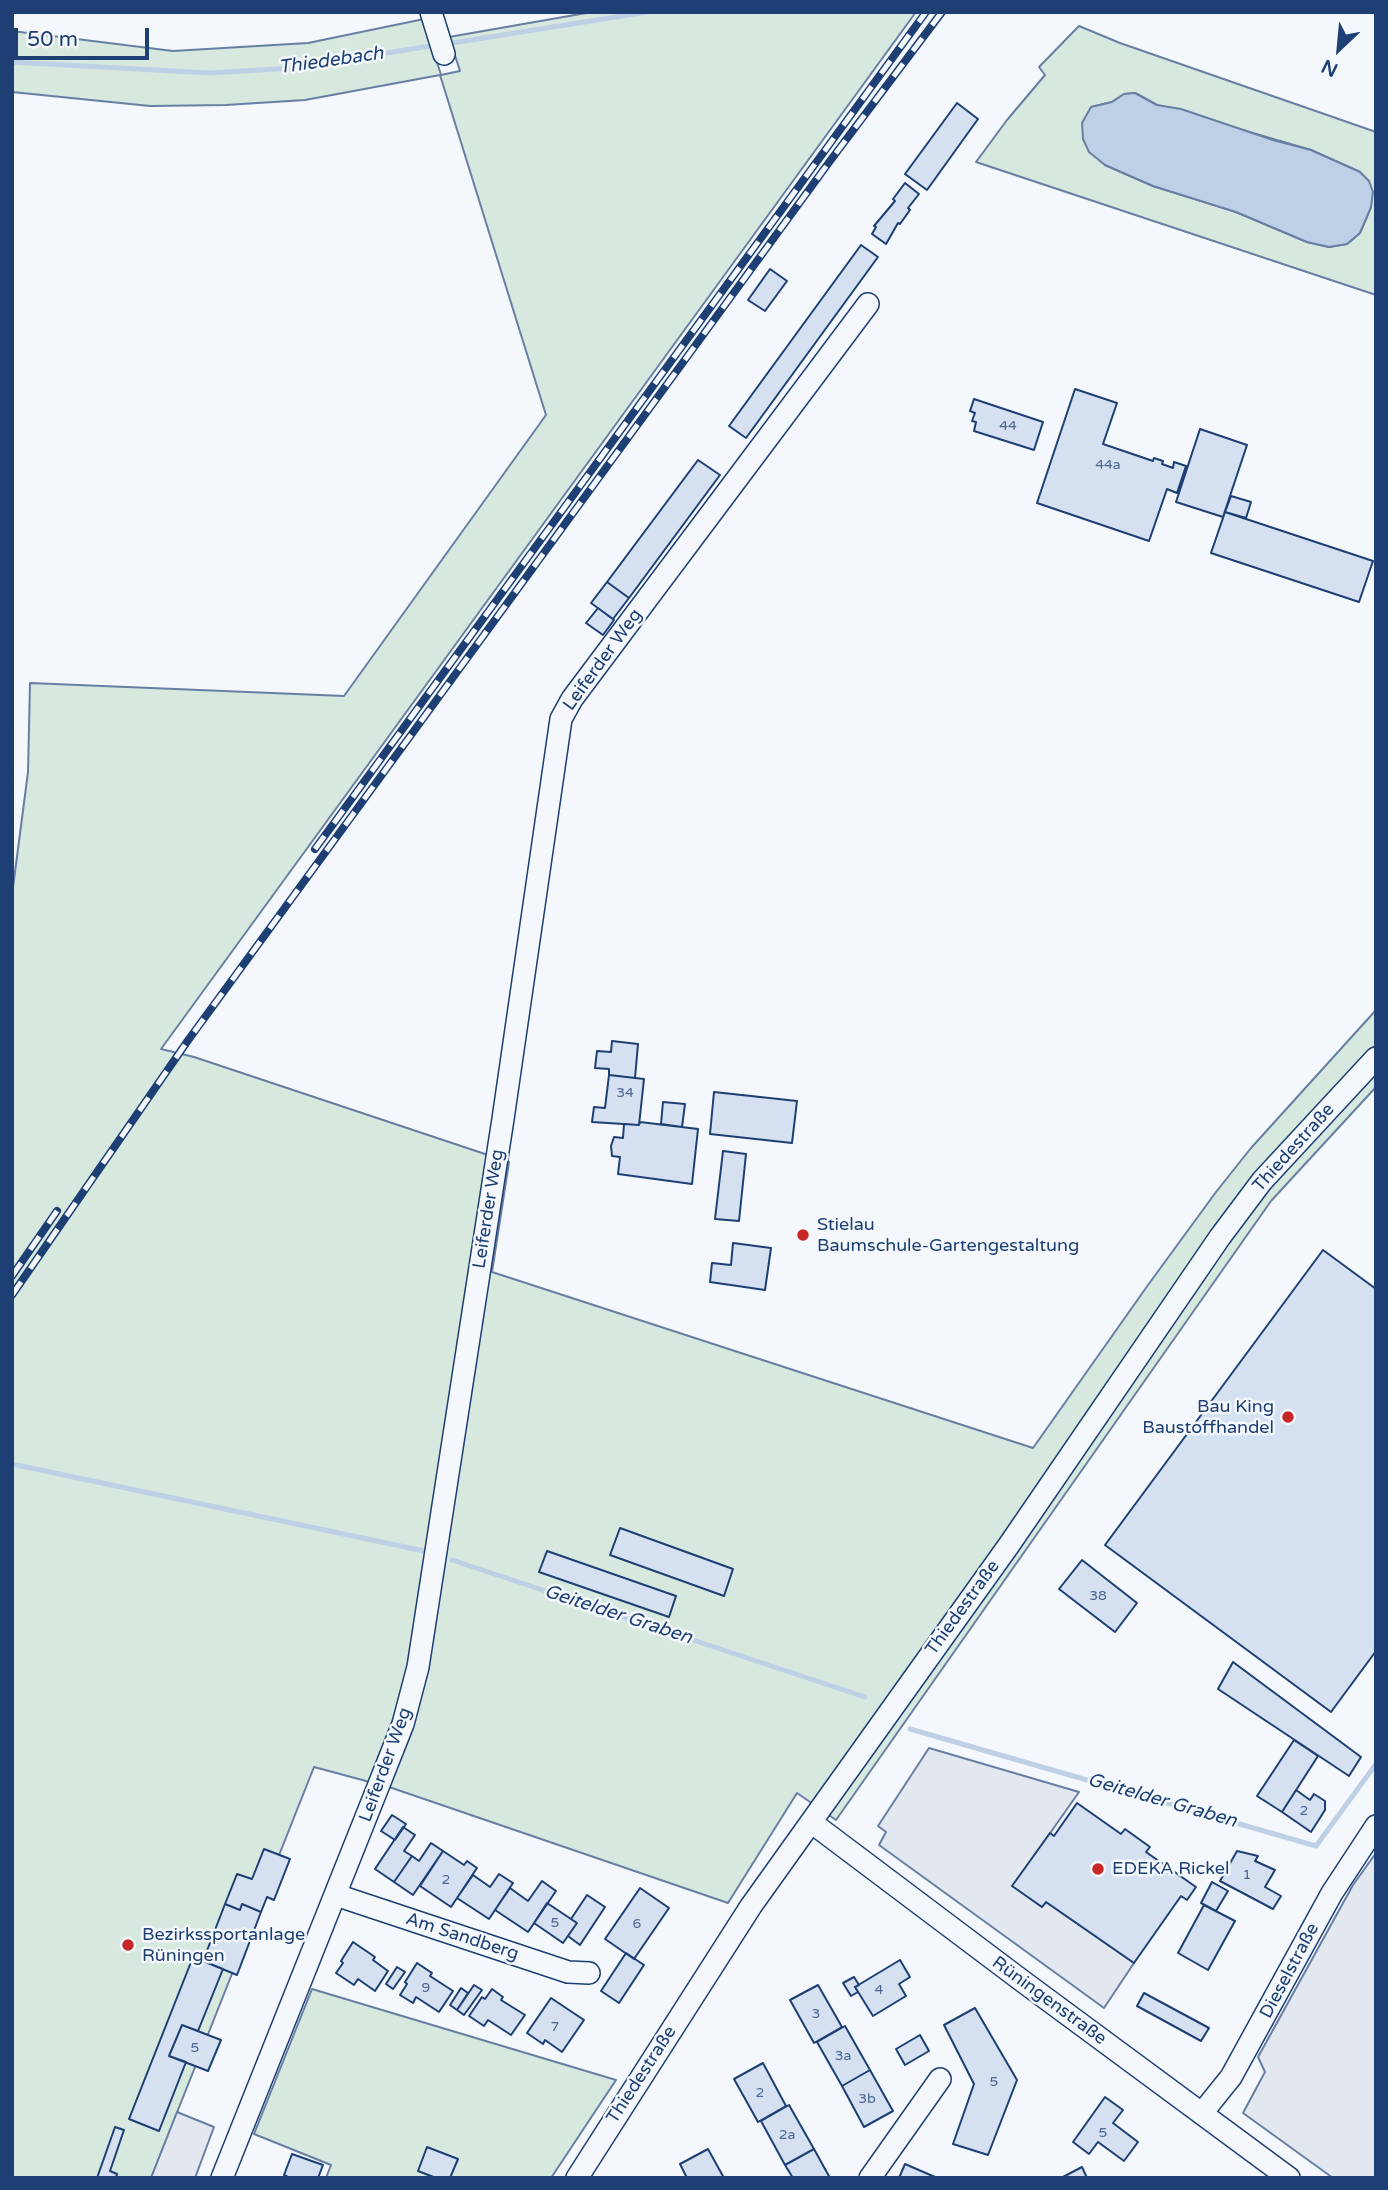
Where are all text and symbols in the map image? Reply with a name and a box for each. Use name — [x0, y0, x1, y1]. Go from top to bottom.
scale bar — [18, 14, 152, 58]
north arrow — [1304, 14, 1374, 84]
text: 50 m — [27, 27, 78, 52]
water label: Thiedebach — [277, 42, 385, 80]
text: N — [1318, 55, 1341, 81]
house number: 44 — [999, 418, 1017, 434]
house number: 44a — [1095, 457, 1121, 473]
street label: Leiferder Weg — [559, 605, 647, 715]
house number: 34 — [616, 1085, 634, 1101]
street label: Thiedestraße — [1249, 1099, 1339, 1197]
street label: Leiferder Weg — [469, 1148, 509, 1270]
place label: Stielau Baumschule-Gartengestaltung — [817, 1214, 1079, 1256]
marker: Stielau Baumschule-Gartengestaltung — [795, 1227, 811, 1243]
place label: Bau King Baustoffhandel — [1142, 1396, 1274, 1438]
marker: Bau King Baustoffhandel — [1280, 1409, 1296, 1425]
street label: Thiedestraße — [921, 1557, 1005, 1659]
water label: Geitelder Graben — [541, 1580, 695, 1650]
house number: 38 — [1089, 1588, 1107, 1604]
street label: Leiferder Weg — [355, 1705, 417, 1825]
water label: Geitelder Graben — [1085, 1769, 1239, 1833]
house number: 2 — [1300, 1803, 1308, 1819]
place label: EDEKA Rickel — [1112, 1858, 1230, 1880]
marker: EDEKA Rickel — [1090, 1861, 1106, 1877]
house number: 1 — [1243, 1867, 1251, 1883]
house number: 2 — [442, 1872, 450, 1888]
street label: Am Sandberg — [403, 1909, 521, 1965]
house number: 5 — [551, 1915, 559, 1931]
house number: 6 — [633, 1916, 641, 1932]
street label: Dieselstraße — [1256, 1920, 1324, 2022]
place label: Bezirkssportanlage Rüningen — [142, 1924, 305, 1966]
marker: Bezirkssportanlage Rüningen — [120, 1937, 136, 1953]
street label: Rüningenstraße — [988, 1952, 1110, 2050]
house number: 9 — [422, 1980, 430, 1996]
house number: 4 — [875, 1982, 883, 1998]
house number: 3 — [812, 2006, 820, 2022]
house number: 7 — [551, 2019, 559, 2035]
street label: Thiedestraße — [603, 2022, 681, 2128]
house number: 5 — [191, 2040, 199, 2056]
house number: 3a — [835, 2048, 851, 2064]
house number: 5 — [990, 2074, 998, 2090]
house number: 2 — [756, 2085, 764, 2101]
house number: 3b — [858, 2091, 876, 2107]
house number: 5 — [1099, 2125, 1107, 2141]
house number: 2a — [779, 2127, 795, 2143]

